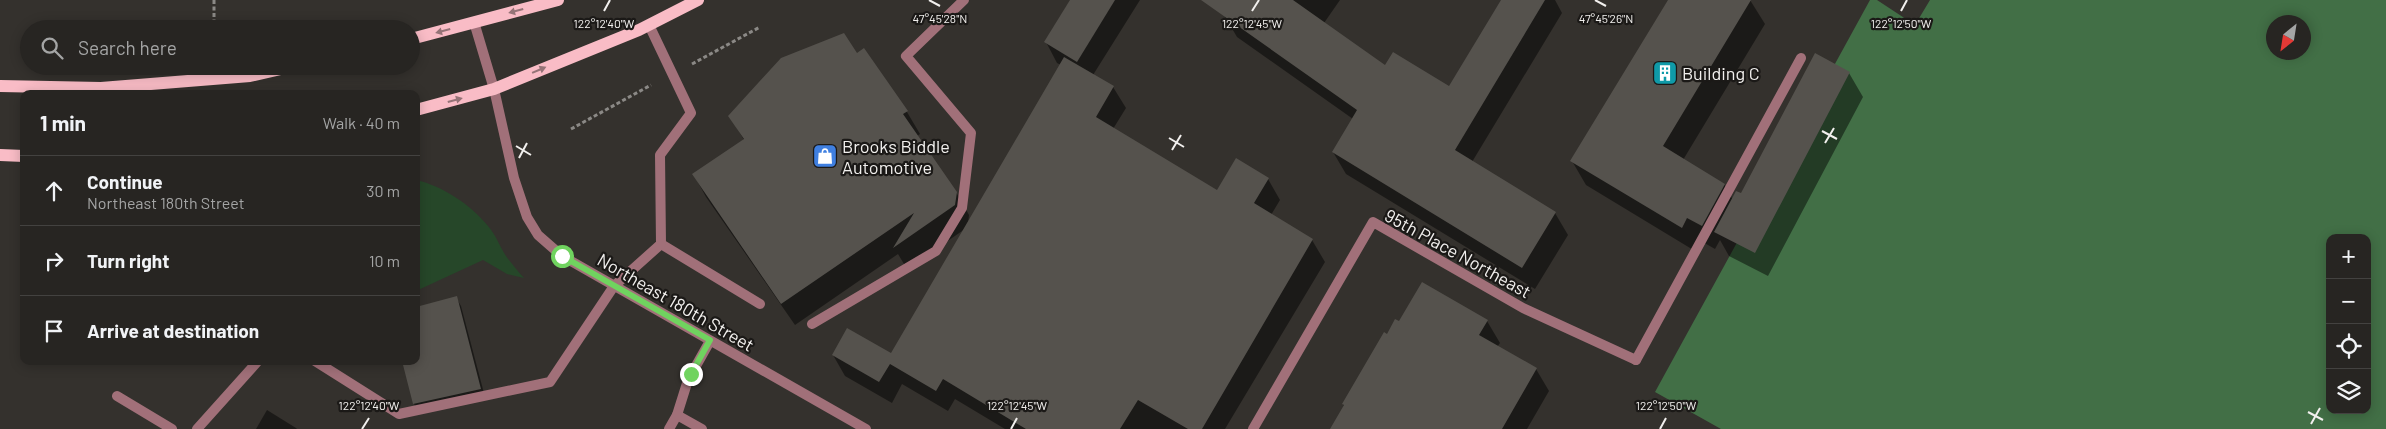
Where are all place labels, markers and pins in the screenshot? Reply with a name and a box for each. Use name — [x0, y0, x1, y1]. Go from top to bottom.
building icon: Building C — [1652, 60, 1678, 86]
place label: Building C — [1682, 62, 1760, 84]
place label: Brooks Biddle Automotive — [842, 135, 950, 178]
shop icon: Brooks Biddle Automotive — [812, 143, 838, 169]

